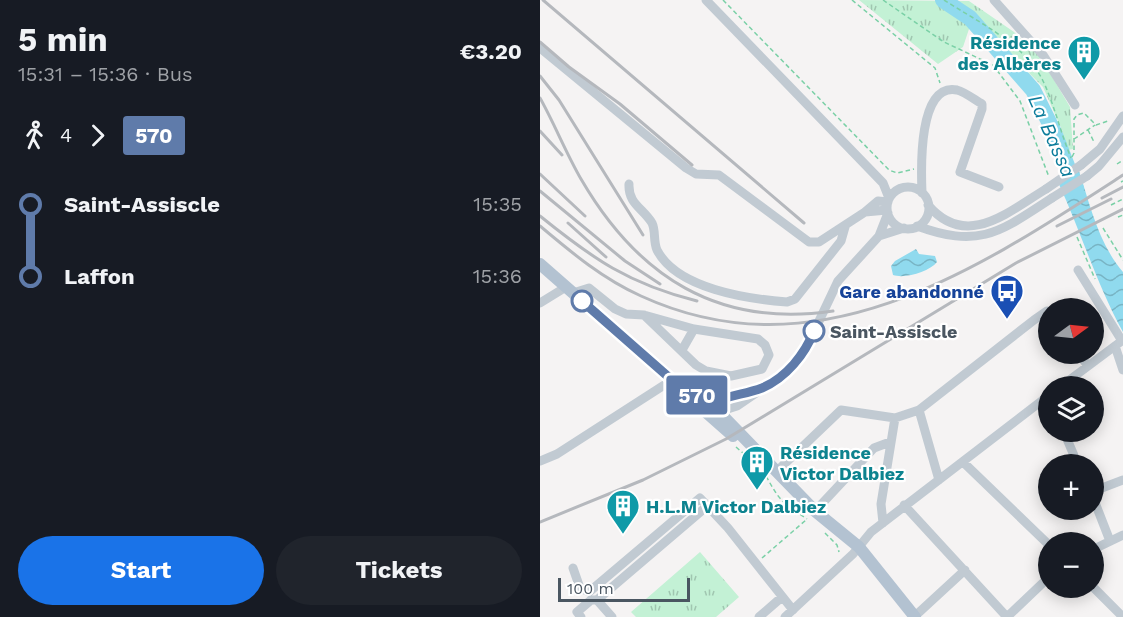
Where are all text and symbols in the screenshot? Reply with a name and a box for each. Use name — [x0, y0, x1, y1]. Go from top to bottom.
text: 5 min — [18, 20, 108, 59]
place label: Résidence des Albères — [958, 32, 1061, 74]
building icon: Résidence des Albères — [1066, 34, 1102, 81]
text: €3.20 — [460, 39, 522, 64]
text: 15:31 – 15:36 · Bus — [18, 62, 193, 86]
water label: La Bassa — [1023, 91, 1081, 181]
icon: walk — [18, 119, 51, 152]
icon: forward — [81, 119, 114, 152]
text: 4 — [60, 123, 72, 147]
text: 570 — [135, 123, 173, 148]
text: Saint-Assiscle — [64, 192, 220, 217]
text: 15:35 — [473, 192, 522, 216]
text: Laffon — [64, 264, 135, 289]
text: 15:36 — [473, 264, 522, 288]
bus stop icon: Gare abandonné — [989, 273, 1025, 320]
place label: Gare abandonné — [839, 281, 984, 302]
unlabelled marker — [571, 290, 593, 312]
north arrow — [1038, 298, 1104, 364]
map controls — [1038, 298, 1104, 598]
marker: Saint-Assiscle — [803, 320, 825, 342]
place label: Saint-Assiscle — [830, 321, 958, 342]
line badge: 570 — [662, 376, 732, 414]
button: layers — [1038, 376, 1104, 442]
text: 570 — [678, 383, 716, 408]
place label: Résidence Victor Dalbiez — [780, 442, 904, 484]
building icon: Résidence Victor Dalbiez — [739, 444, 775, 491]
button: + — [1038, 454, 1104, 520]
building icon: H.L.M Victor Dalbiez — [605, 488, 641, 535]
place label: H.L.M Victor Dalbiez — [646, 496, 826, 517]
button: − — [1038, 532, 1104, 598]
button: Start — [18, 536, 264, 605]
button: Tickets — [276, 536, 522, 605]
scale bar — [558, 575, 690, 602]
text: 100 m — [567, 579, 614, 598]

